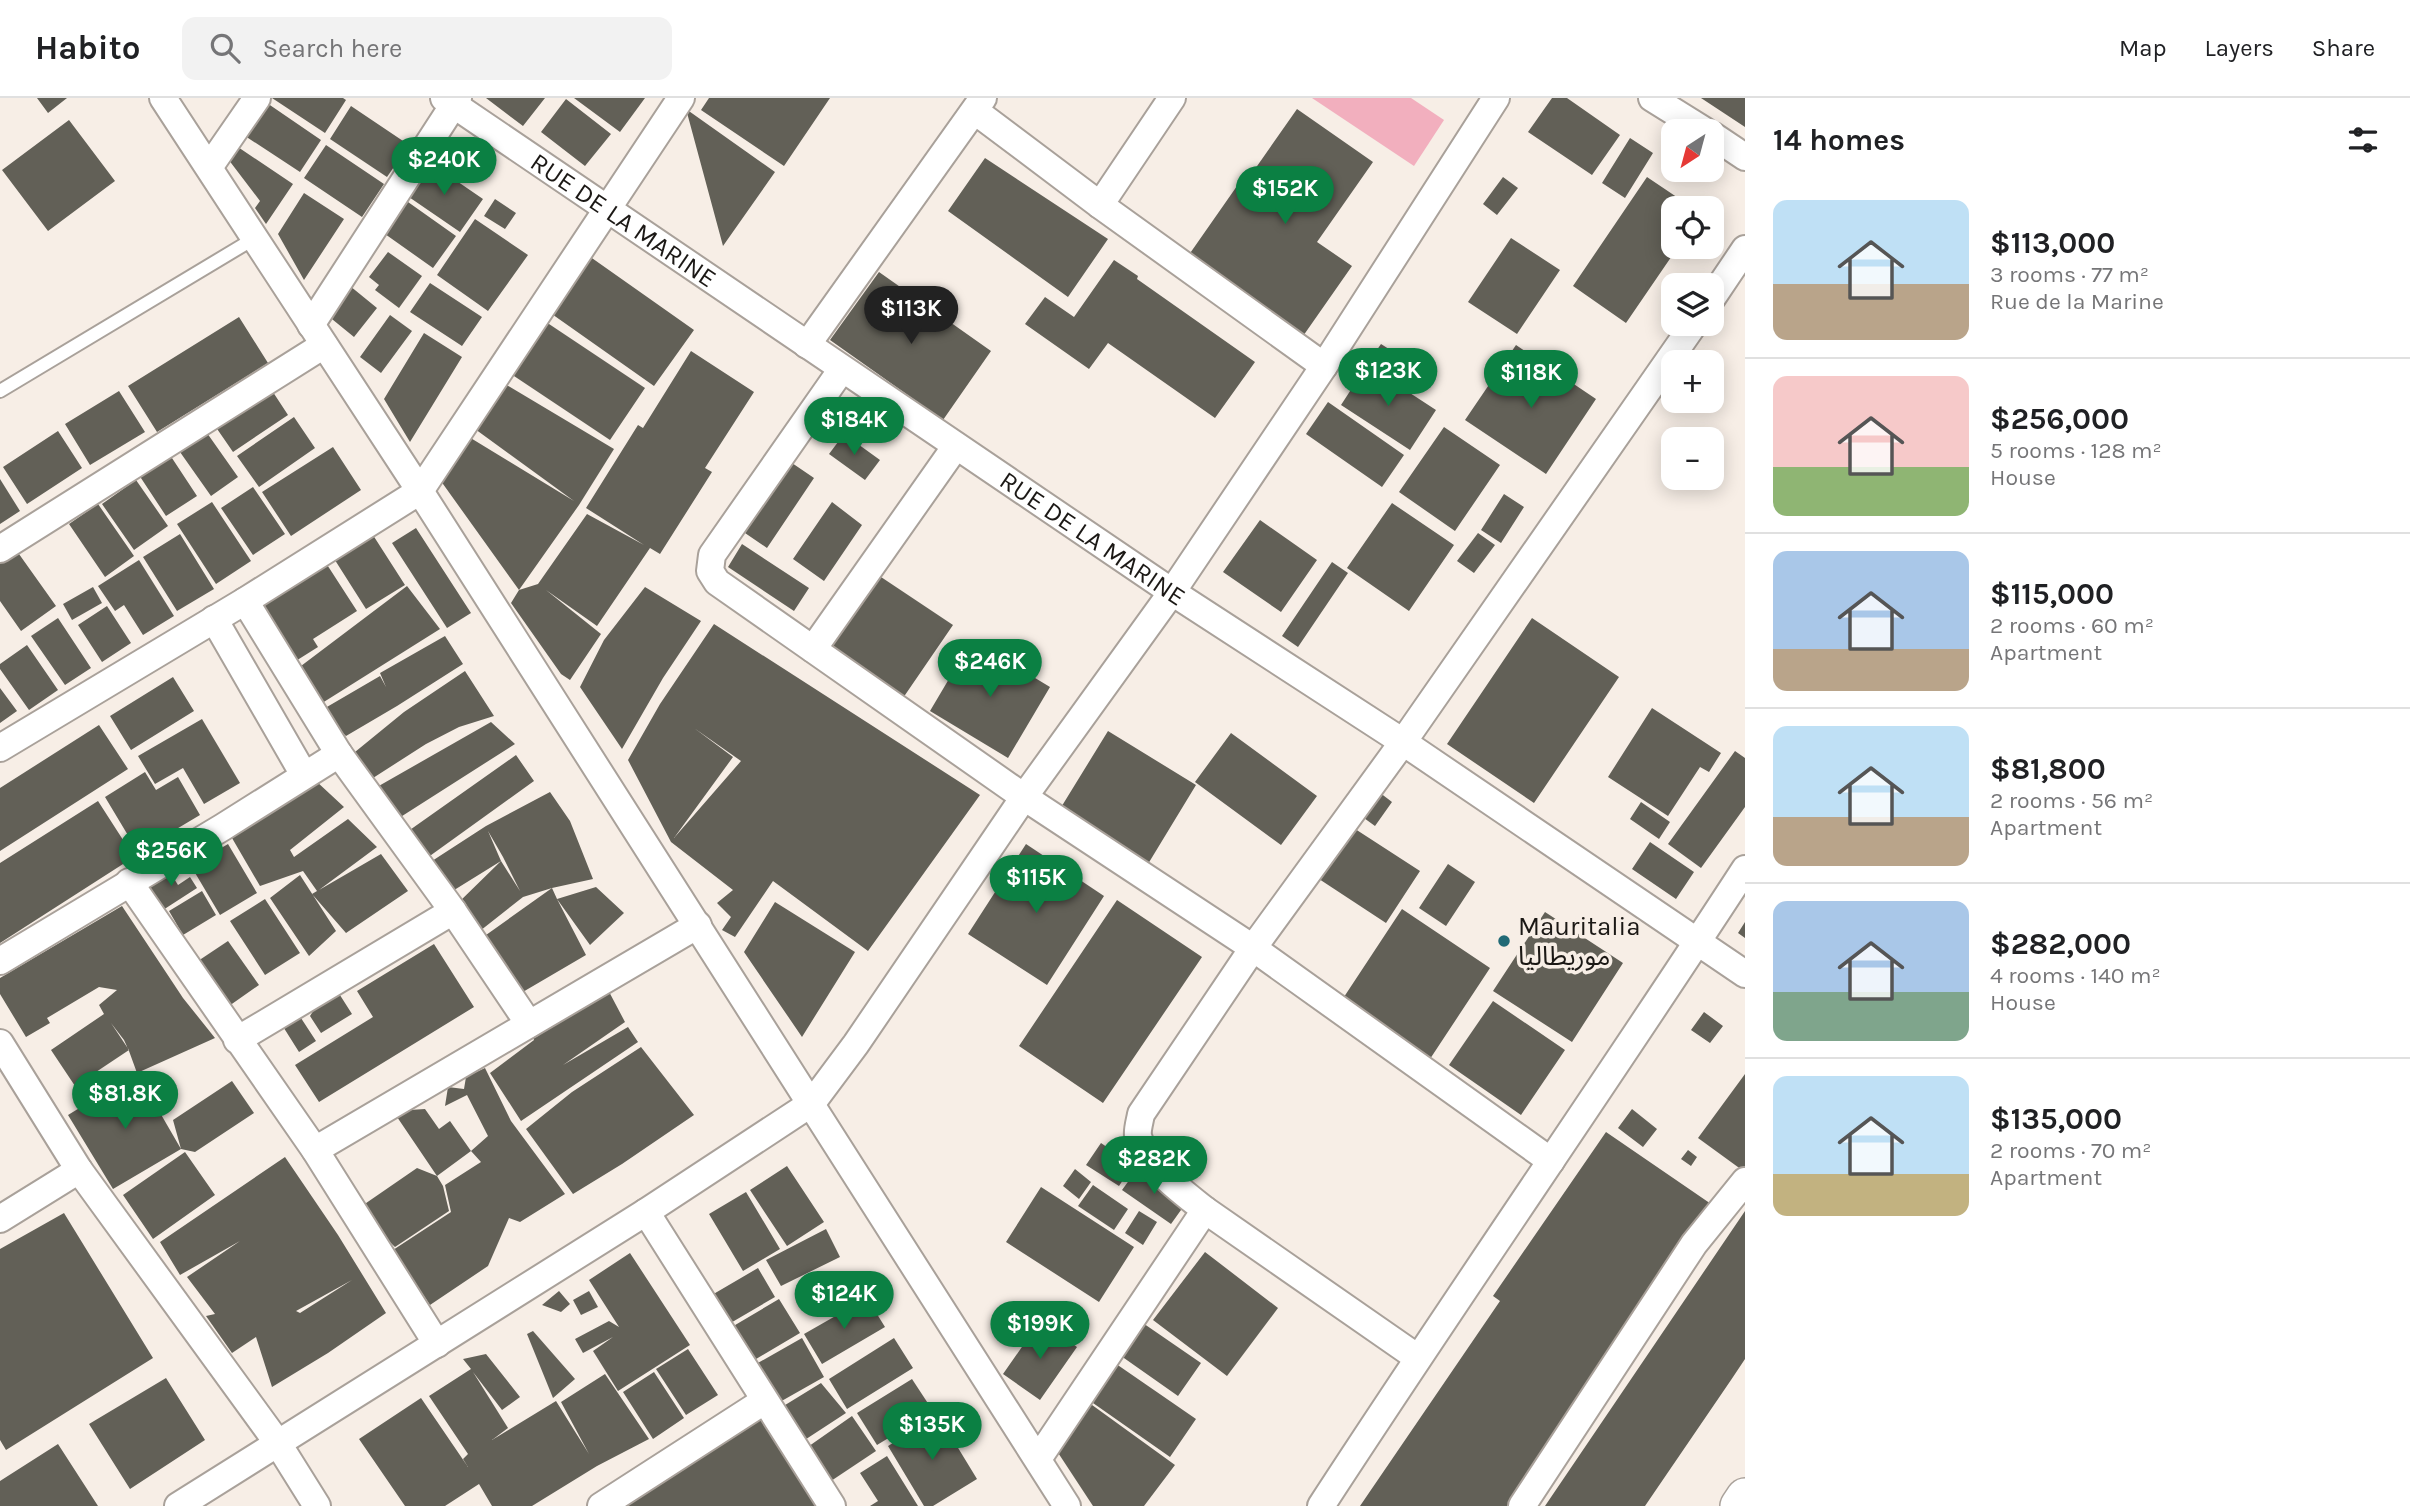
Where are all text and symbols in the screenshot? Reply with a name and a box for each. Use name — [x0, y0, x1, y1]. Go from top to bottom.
search box — [182, 17, 672, 80]
text: Habito — [35, 29, 140, 67]
icon: search — [206, 29, 244, 67]
text: Search here — [262, 33, 402, 64]
text: Map — [2119, 34, 2167, 62]
text: Layers — [2205, 34, 2274, 62]
text: Share — [2312, 34, 2375, 62]
north arrow — [1661, 119, 1724, 182]
map controls — [1661, 119, 1724, 490]
icon: filters — [2344, 121, 2382, 159]
text: 14 homes — [1773, 122, 1905, 158]
pin: $240K — [395, 138, 493, 197]
text: $240K — [407, 146, 481, 173]
street label: RUE DE LA MARINE — [525, 146, 722, 294]
pin: $152K — [1236, 166, 1334, 226]
text: $152K — [1252, 175, 1318, 202]
button: locate — [1661, 196, 1724, 259]
text: $113,000 — [1990, 225, 2115, 261]
icon: home — [1829, 228, 1913, 312]
text: 3 rooms · 77 m² — [1990, 261, 2149, 288]
button: layers — [1661, 273, 1724, 336]
pin: $113K — [862, 286, 960, 346]
text: Rue de la Marine — [1990, 288, 2164, 315]
text: $113K — [880, 295, 942, 322]
pin: $123K — [1339, 348, 1437, 408]
pin: $118K — [1482, 350, 1580, 410]
button: + — [1661, 350, 1724, 413]
text: $123K — [1354, 357, 1422, 384]
text: $118K — [1500, 359, 1562, 386]
pin: $184K — [805, 398, 903, 457]
text: $256,000 — [1990, 401, 2129, 437]
icon: home — [1829, 404, 1913, 488]
text: $184K — [820, 406, 888, 433]
button: − — [1661, 427, 1724, 490]
text: 5 rooms · 128 m² — [1990, 437, 2162, 464]
street label: RUE DE LA MARINE — [994, 464, 1191, 612]
text: House — [1990, 464, 2056, 491]
text: $115,000 — [1990, 576, 2114, 612]
icon: home — [1829, 579, 1913, 663]
text: 2 rooms · 60 m² — [1990, 612, 2154, 639]
text: Apartment — [1990, 639, 2102, 666]
pin: $246K — [941, 640, 1039, 699]
text: $246K — [954, 648, 1026, 675]
text: $81,800 — [1990, 751, 2106, 787]
icon: home — [1829, 754, 1913, 838]
text: 2 rooms · 56 m² — [1990, 787, 2153, 814]
text: Apartment — [1990, 814, 2102, 841]
pin: $256K — [122, 828, 220, 888]
text: $256K — [135, 837, 207, 864]
pin: $115K — [987, 856, 1085, 915]
text: $115K — [1006, 864, 1066, 891]
place label: Mauritalia موريطاليا — [1518, 911, 1641, 972]
text: $282,000 — [1990, 926, 2131, 962]
icon: home — [1829, 929, 1913, 1013]
marker: Mauritalia موريطاليا — [1496, 933, 1512, 949]
text: 4 rooms · 140 m² — [1990, 962, 2161, 989]
text: House — [1990, 989, 2056, 1016]
pin: $81.8K — [68, 1072, 182, 1131]
text: $81.8K — [88, 1080, 162, 1107]
text: $135,000 — [1990, 1101, 2122, 1137]
icon: home — [1829, 1104, 1913, 1188]
pin: $282K — [1105, 1136, 1203, 1196]
text: 2 rooms · 70 m² — [1990, 1137, 2152, 1164]
text: $282K — [1117, 1145, 1191, 1172]
text: Apartment — [1990, 1164, 2102, 1191]
pin: $124K — [795, 1272, 893, 1331]
text: $124K — [811, 1280, 877, 1307]
pin: $199K — [991, 1302, 1089, 1361]
text: $199K — [1006, 1310, 1074, 1337]
pin: $135K — [883, 1402, 981, 1462]
text: $135K — [899, 1411, 965, 1438]

